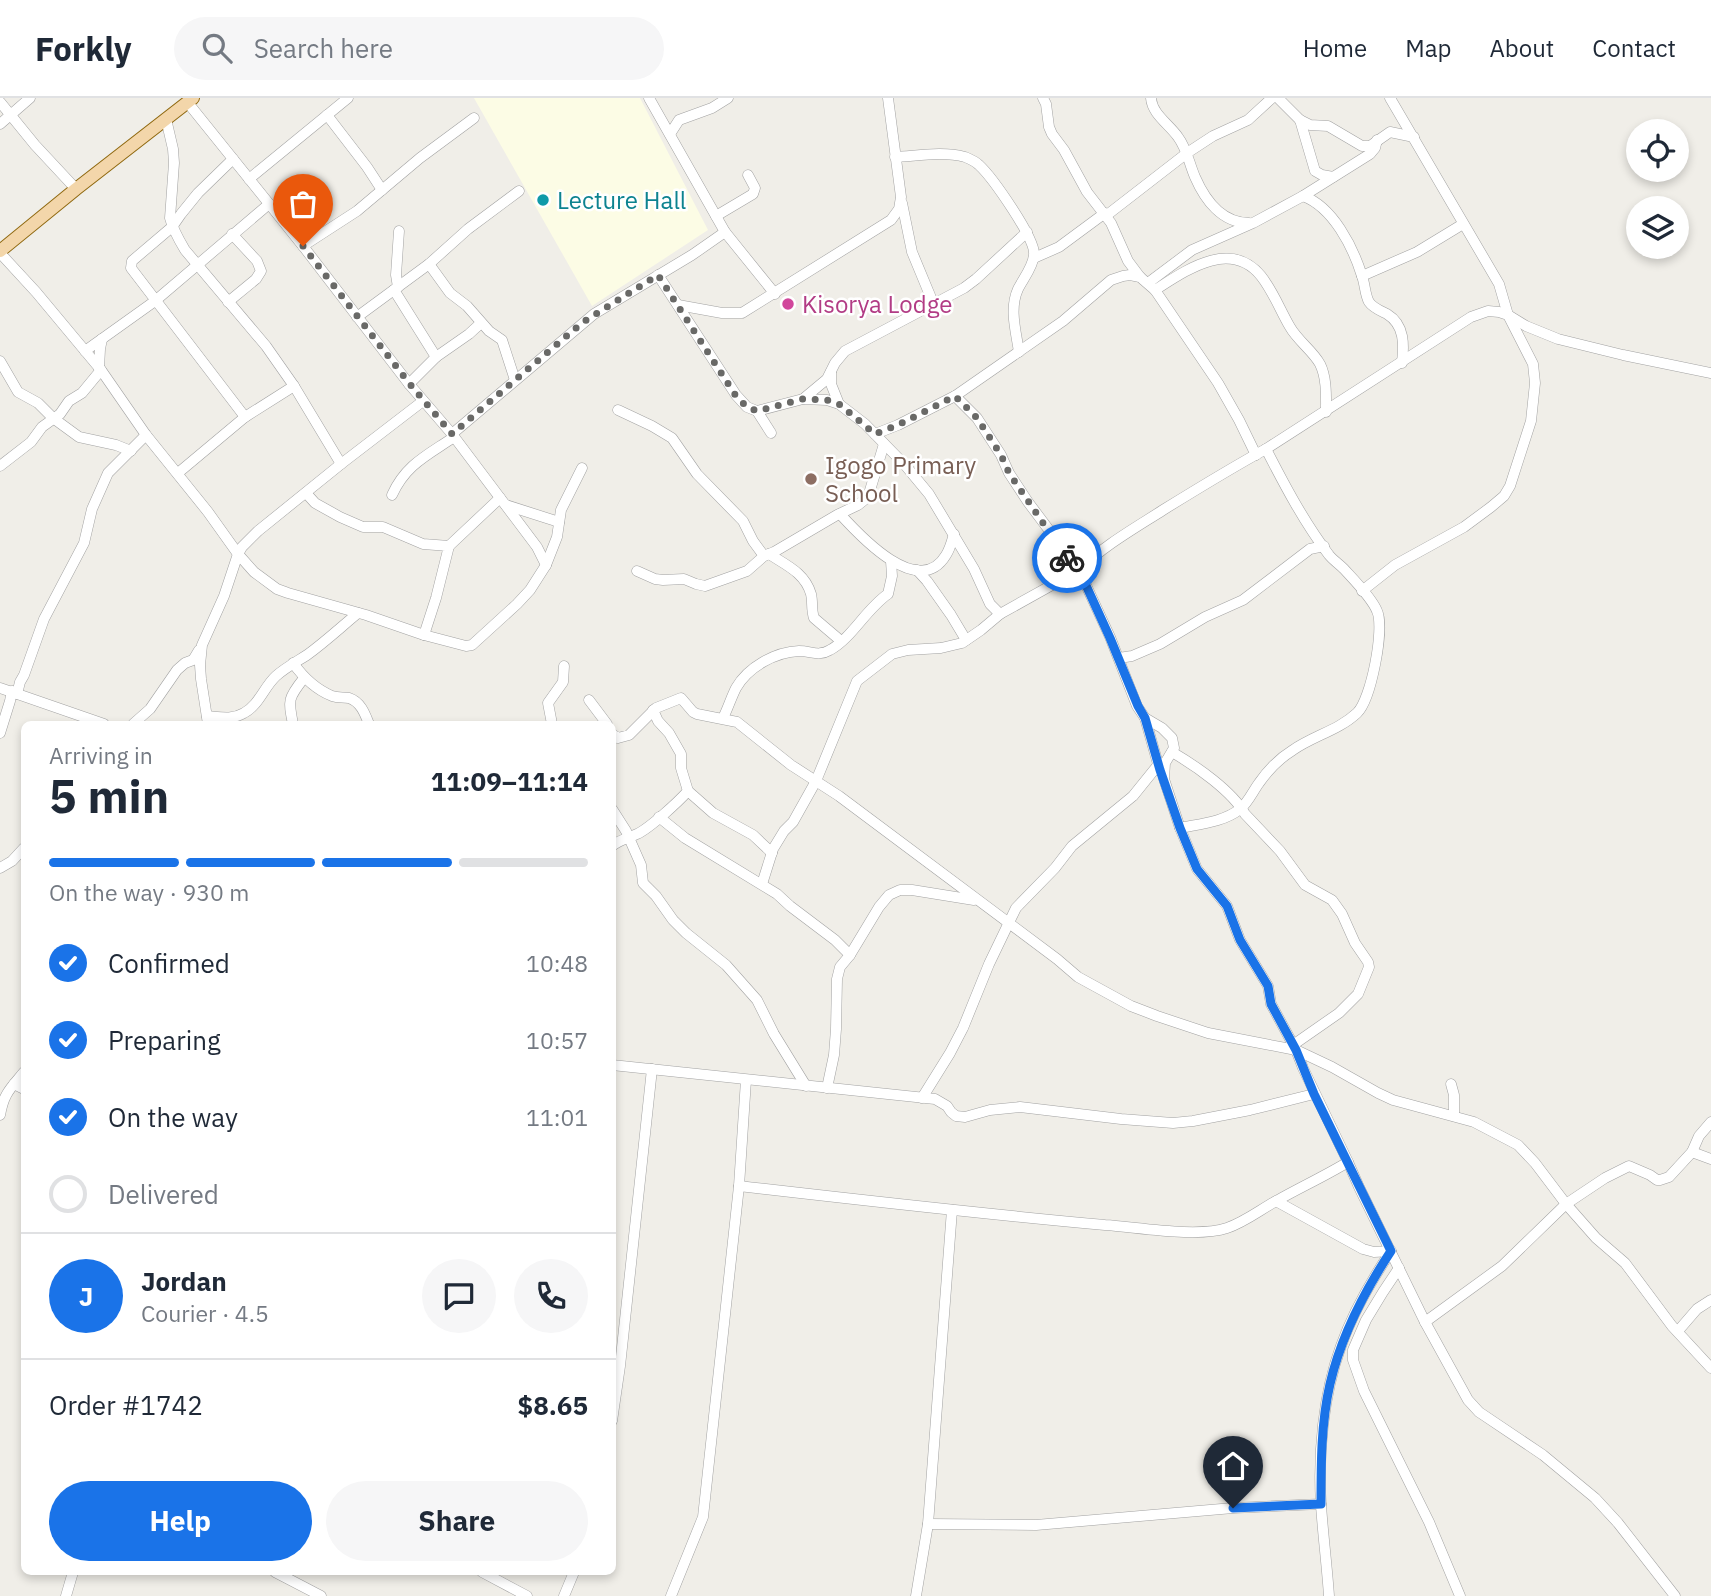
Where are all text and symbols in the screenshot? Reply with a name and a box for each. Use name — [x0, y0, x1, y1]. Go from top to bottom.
search box — [174, 17, 664, 80]
text: Forkly — [35, 27, 132, 70]
icon: search — [198, 29, 236, 67]
text: Search here — [254, 31, 393, 65]
text: Home — [1303, 32, 1367, 64]
text: Map — [1405, 32, 1451, 64]
text: About — [1489, 32, 1554, 64]
text: Contact — [1592, 32, 1676, 64]
map controls — [1626, 119, 1689, 259]
button: locate — [1626, 119, 1689, 182]
pin — [273, 174, 333, 246]
place label: Lecture Hall — [557, 184, 686, 216]
icon: bag — [284, 185, 322, 223]
marker: Lecture Hall — [535, 192, 551, 208]
button: layers — [1626, 196, 1689, 259]
place label: Kisorya Lodge — [802, 288, 952, 320]
marker: Kisorya Lodge — [780, 296, 796, 312]
place label: Igogo Primary School — [825, 449, 976, 509]
marker: Igogo Primary School — [803, 471, 819, 487]
courier — [1032, 523, 1102, 593]
icon: bike — [1048, 539, 1086, 577]
text: Arriving in — [49, 740, 153, 770]
text: 11:09–11:14 — [431, 764, 588, 798]
text: 5 min — [49, 766, 169, 826]
text: On the way · 930 m — [49, 877, 249, 907]
icon: check — [49, 944, 87, 982]
text: Confirmed — [108, 946, 230, 980]
text: 10:48 — [526, 948, 588, 978]
icon: check — [49, 1021, 87, 1059]
text: Preparing — [108, 1023, 221, 1057]
text: 10:57 — [526, 1025, 588, 1055]
icon: check — [49, 1098, 87, 1136]
text: On the way — [108, 1100, 238, 1134]
text: 11:01 — [526, 1102, 588, 1132]
text: Delivered — [108, 1177, 219, 1211]
button: chat — [422, 1259, 496, 1333]
button: phone — [514, 1259, 588, 1333]
text: Jordan — [141, 1264, 227, 1298]
text: J — [79, 1279, 93, 1313]
text: Courier · 4.5 — [141, 1298, 269, 1328]
text: Order #1742 — [49, 1388, 203, 1422]
text: $8.65 — [518, 1388, 588, 1422]
pin — [1203, 1436, 1263, 1508]
icon: home — [1214, 1447, 1252, 1485]
button: Help — [49, 1481, 312, 1561]
button: Share — [326, 1481, 588, 1561]

